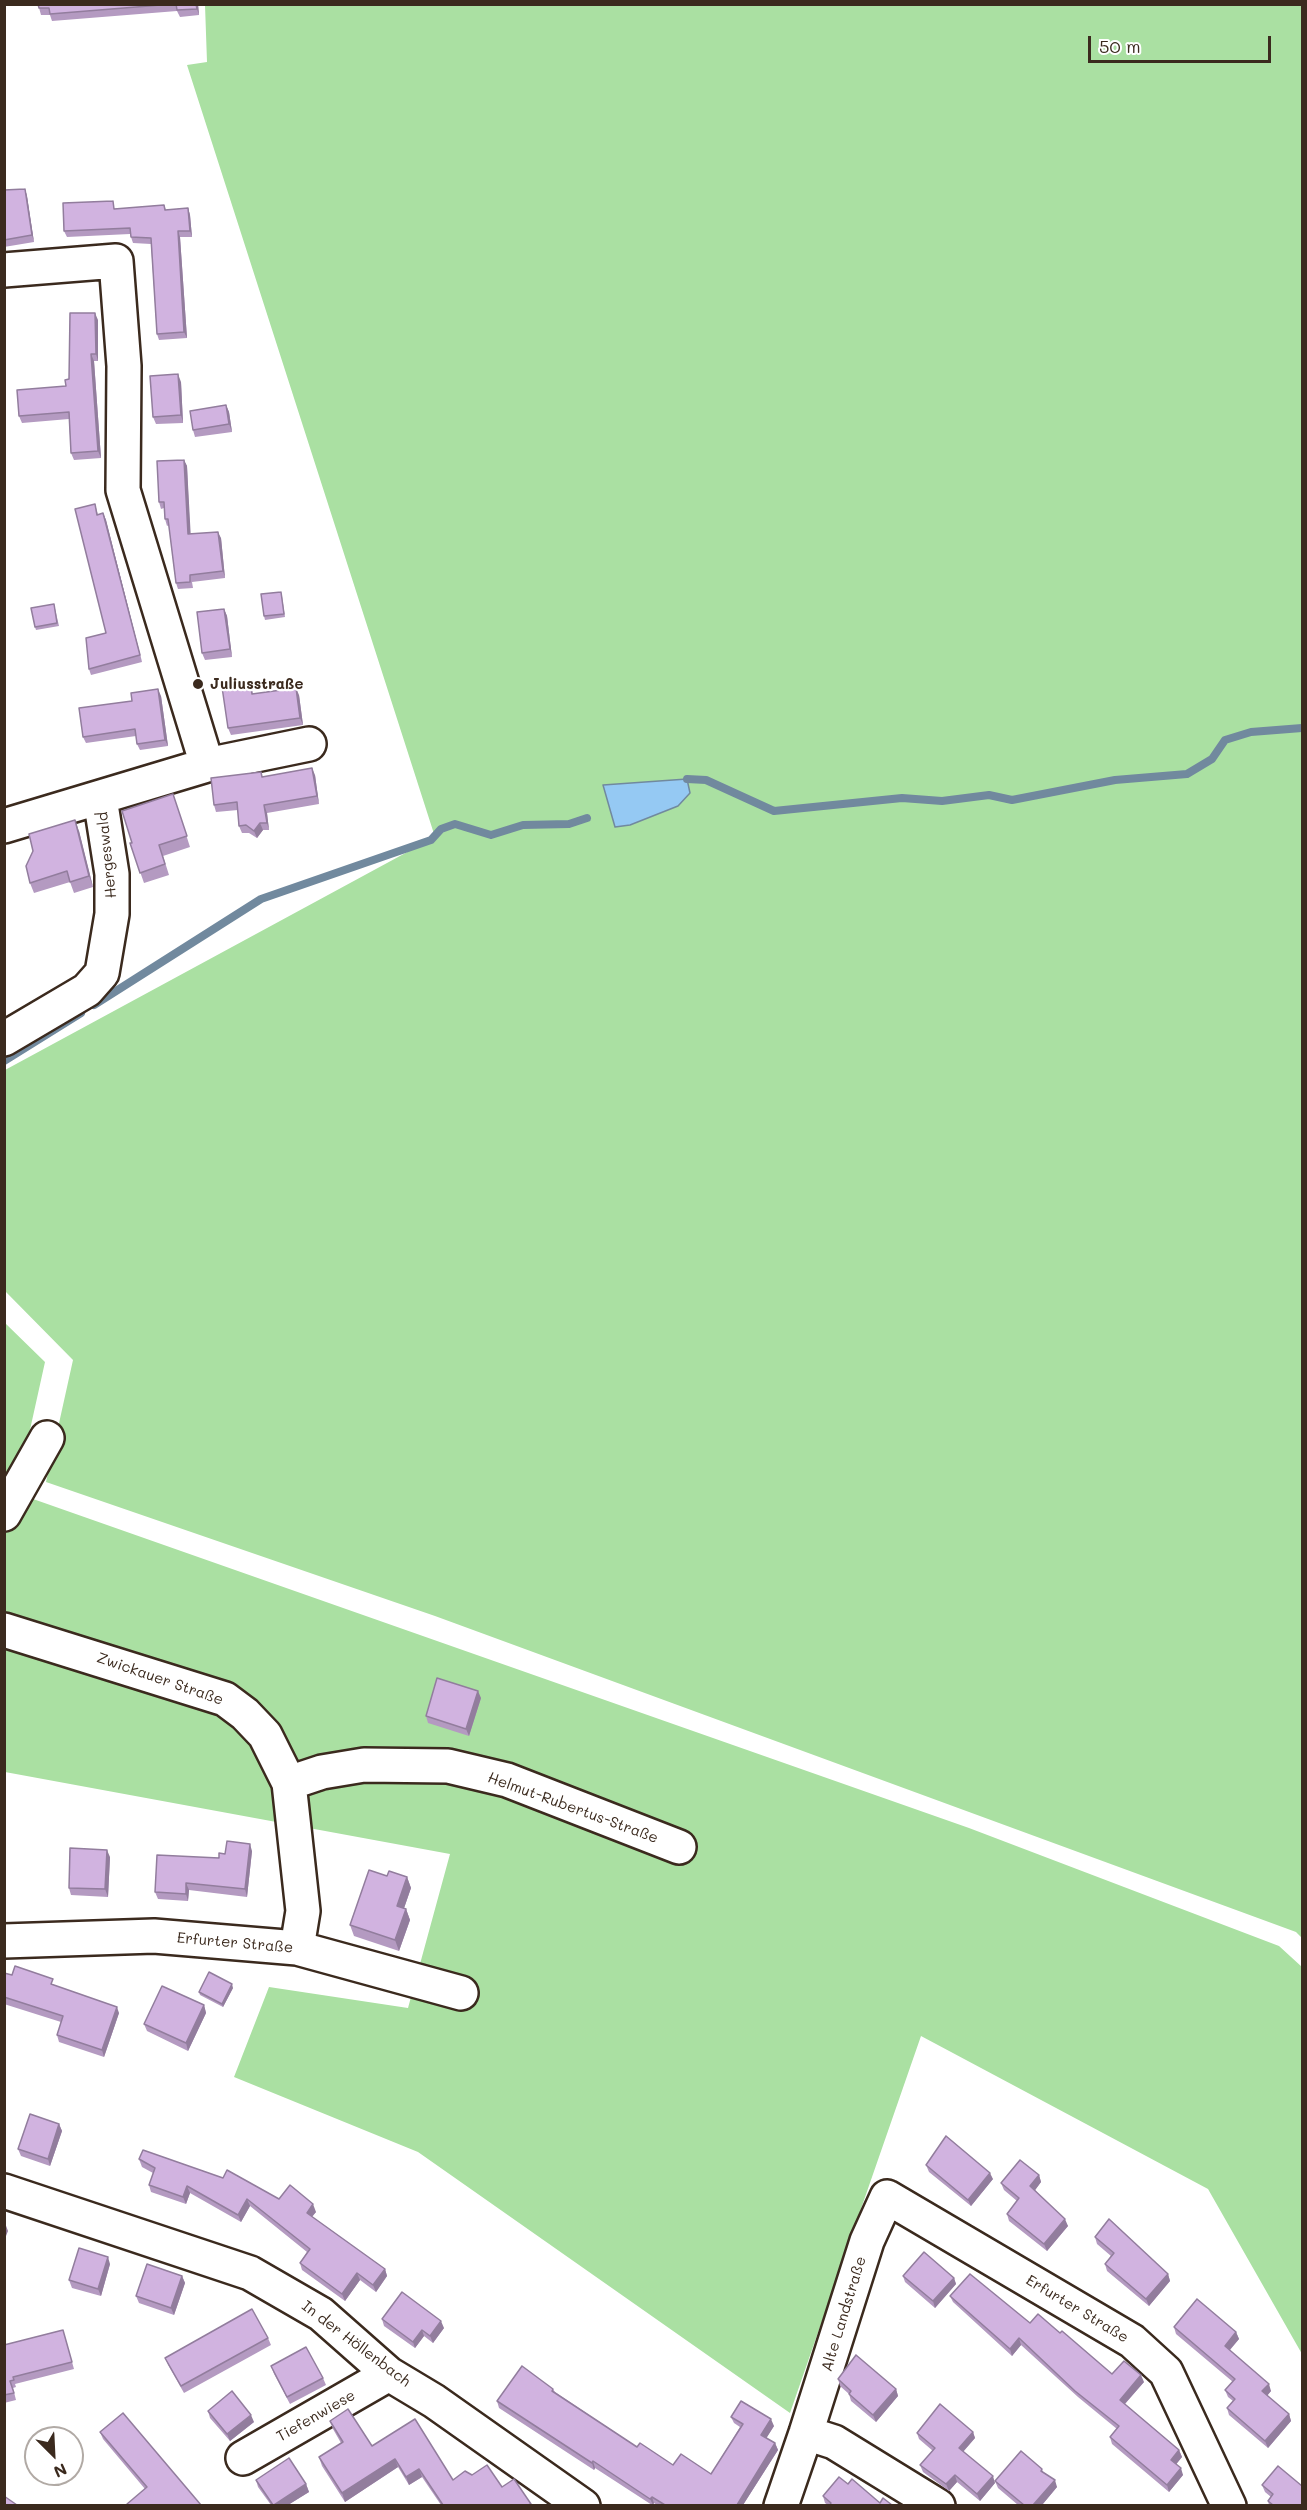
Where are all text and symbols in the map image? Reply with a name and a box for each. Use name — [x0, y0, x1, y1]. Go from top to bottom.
scale bar — [1091, 24, 1274, 62]
text: 50 m — [1099, 34, 1141, 58]
place label: Juliusstraße — [210, 675, 303, 693]
marker: Juliusstraße — [191, 677, 205, 691]
street label: Hergeswald — [93, 811, 121, 899]
street label: Zwickauer Straße — [94, 1649, 226, 1709]
street label: Helmut-Rubertus-Straße — [485, 1769, 661, 1847]
street label: Erfurter Straße — [176, 1929, 294, 1957]
street label: Alte Landstraße — [818, 2254, 870, 2374]
street label: Erfurter Straße — [1022, 2271, 1132, 2347]
street label: In der Höllenbach — [298, 2297, 414, 2391]
street label: Tiefenwiese — [274, 2386, 358, 2446]
north arrow — [24, 2426, 84, 2486]
text: N — [51, 2459, 71, 2483]

